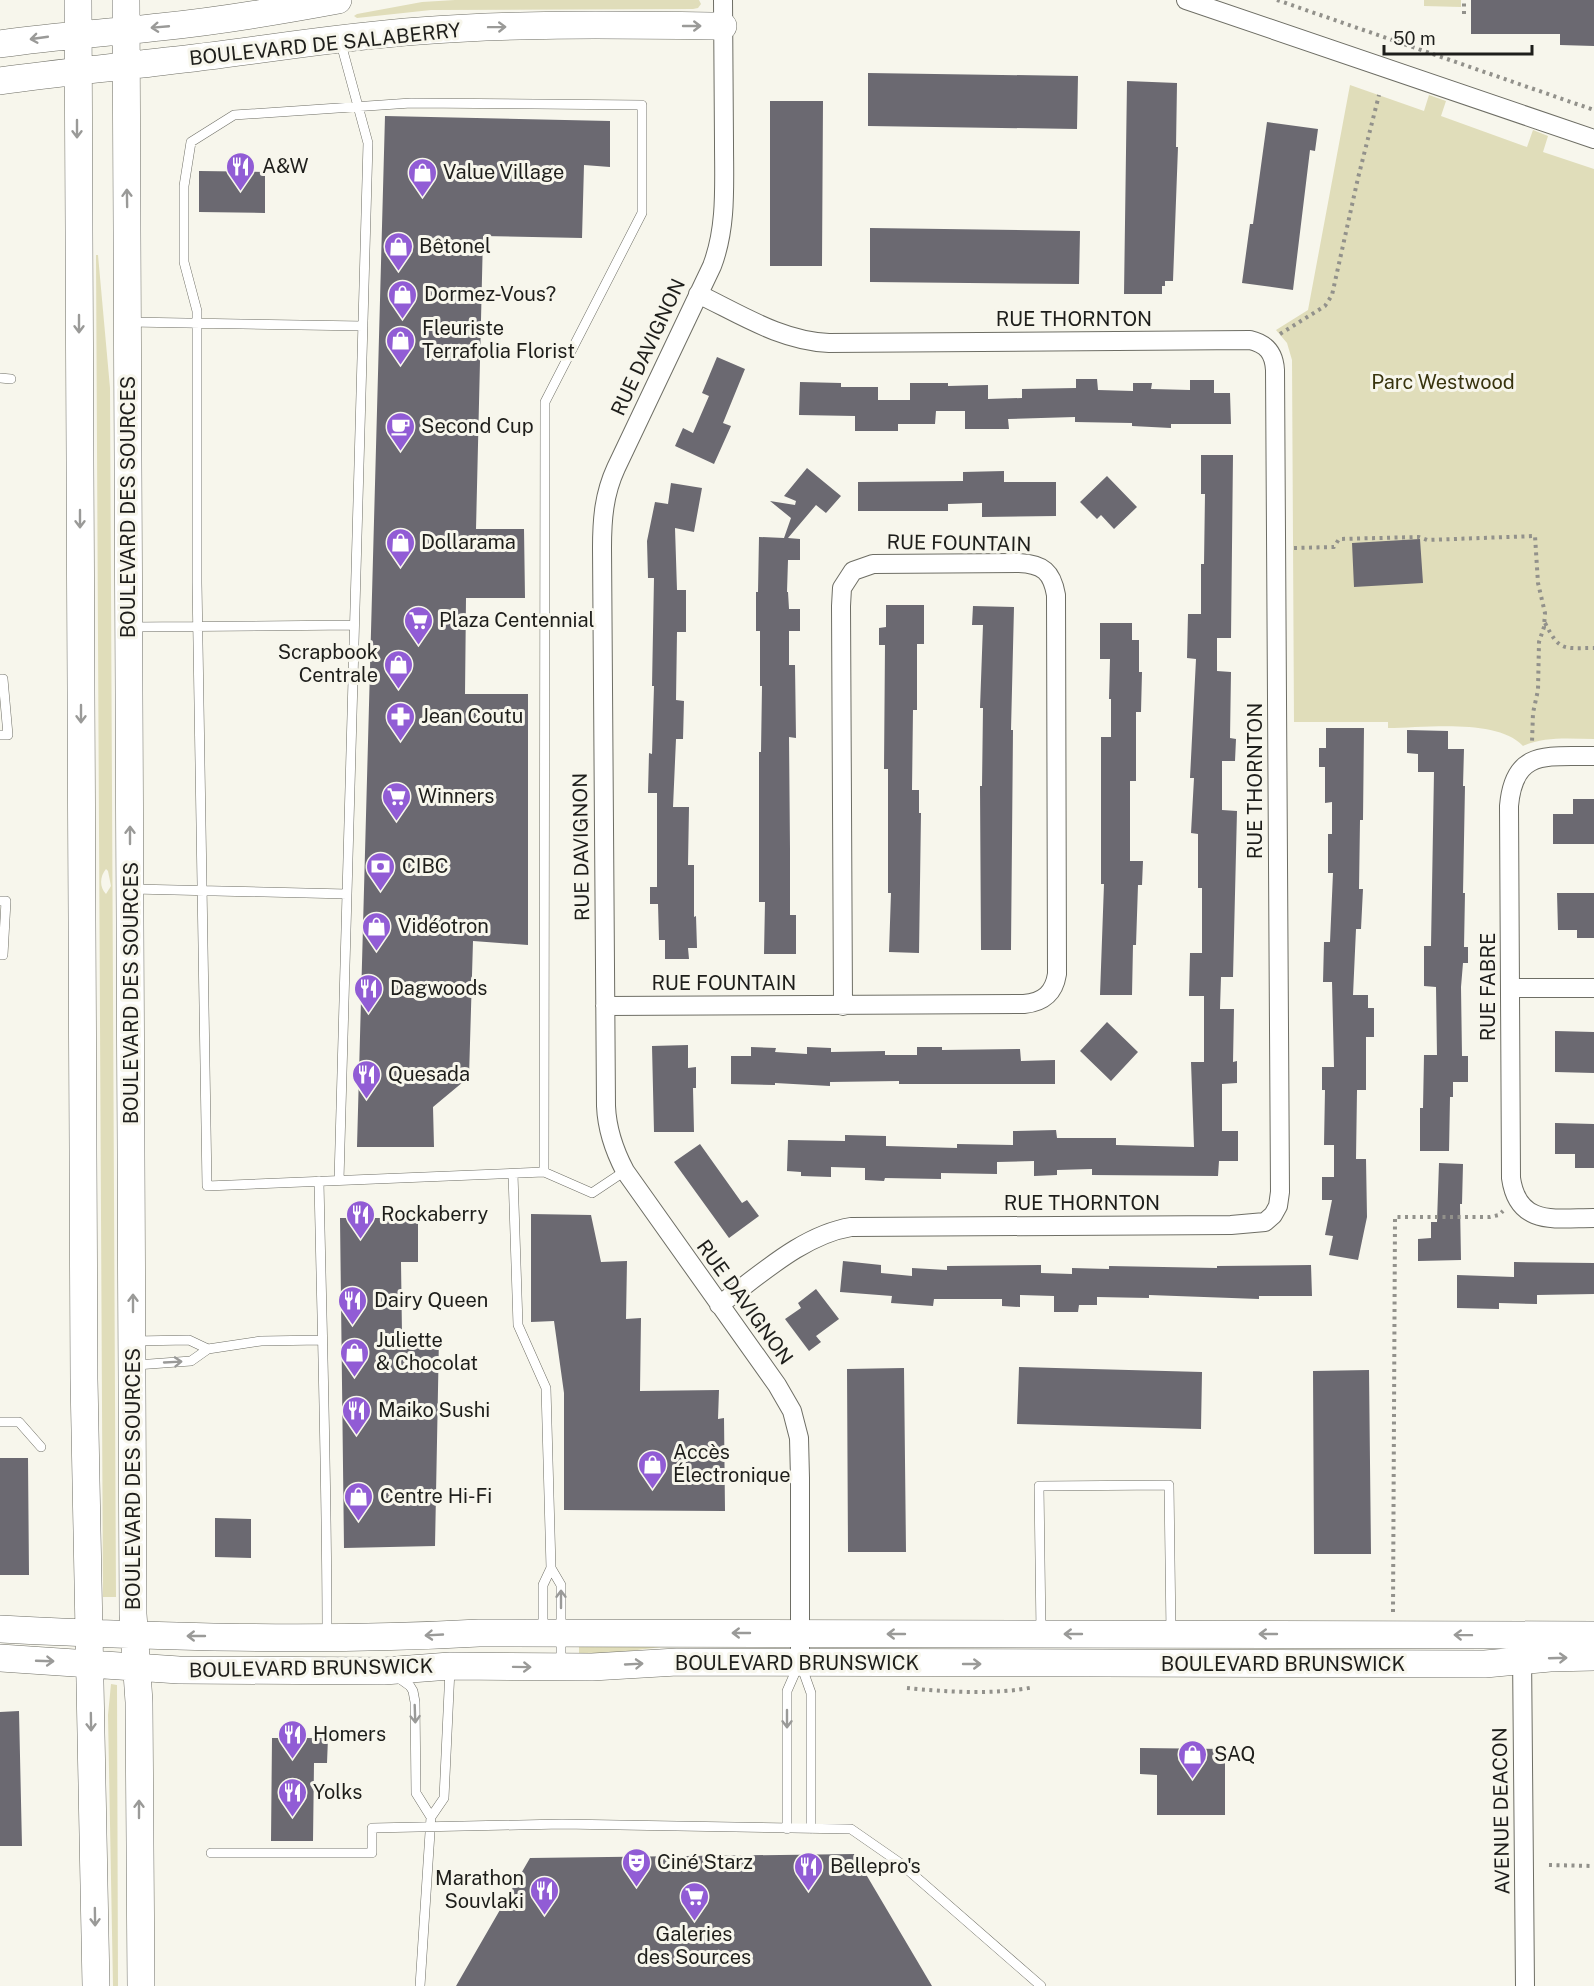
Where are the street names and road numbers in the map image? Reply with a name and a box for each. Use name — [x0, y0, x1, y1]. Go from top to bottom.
street label: BOULEVARD DE SALABERRY — [188, 18, 462, 70]
street label: RUE DAVIGNON — [606, 275, 690, 419]
street label: RUE THORNTON — [996, 307, 1152, 331]
street label: BOULEVARD DES SOURCES — [116, 376, 140, 638]
street label: RUE FOUNTAIN — [886, 530, 1032, 556]
street label: RUE THORNTON — [1243, 703, 1267, 859]
street label: RUE DAVIGNON — [568, 773, 594, 921]
street label: BOULEVARD DES SOURCES — [119, 862, 143, 1124]
street label: RUE FABRE — [1476, 933, 1500, 1041]
street label: RUE FOUNTAIN — [652, 971, 796, 995]
street label: RUE THORNTON — [1004, 1191, 1160, 1215]
street label: RUE DAVIGNON — [692, 1235, 798, 1369]
street label: BOULEVARD DES SOURCES — [121, 1348, 145, 1610]
street label: BOULEVARD BRUNSWICK — [675, 1651, 919, 1675]
street label: BOULEVARD BRUNSWICK — [1161, 1652, 1405, 1676]
street label: BOULEVARD BRUNSWICK — [189, 1654, 433, 1682]
street label: AVENUE DEACON — [1488, 1727, 1514, 1895]

